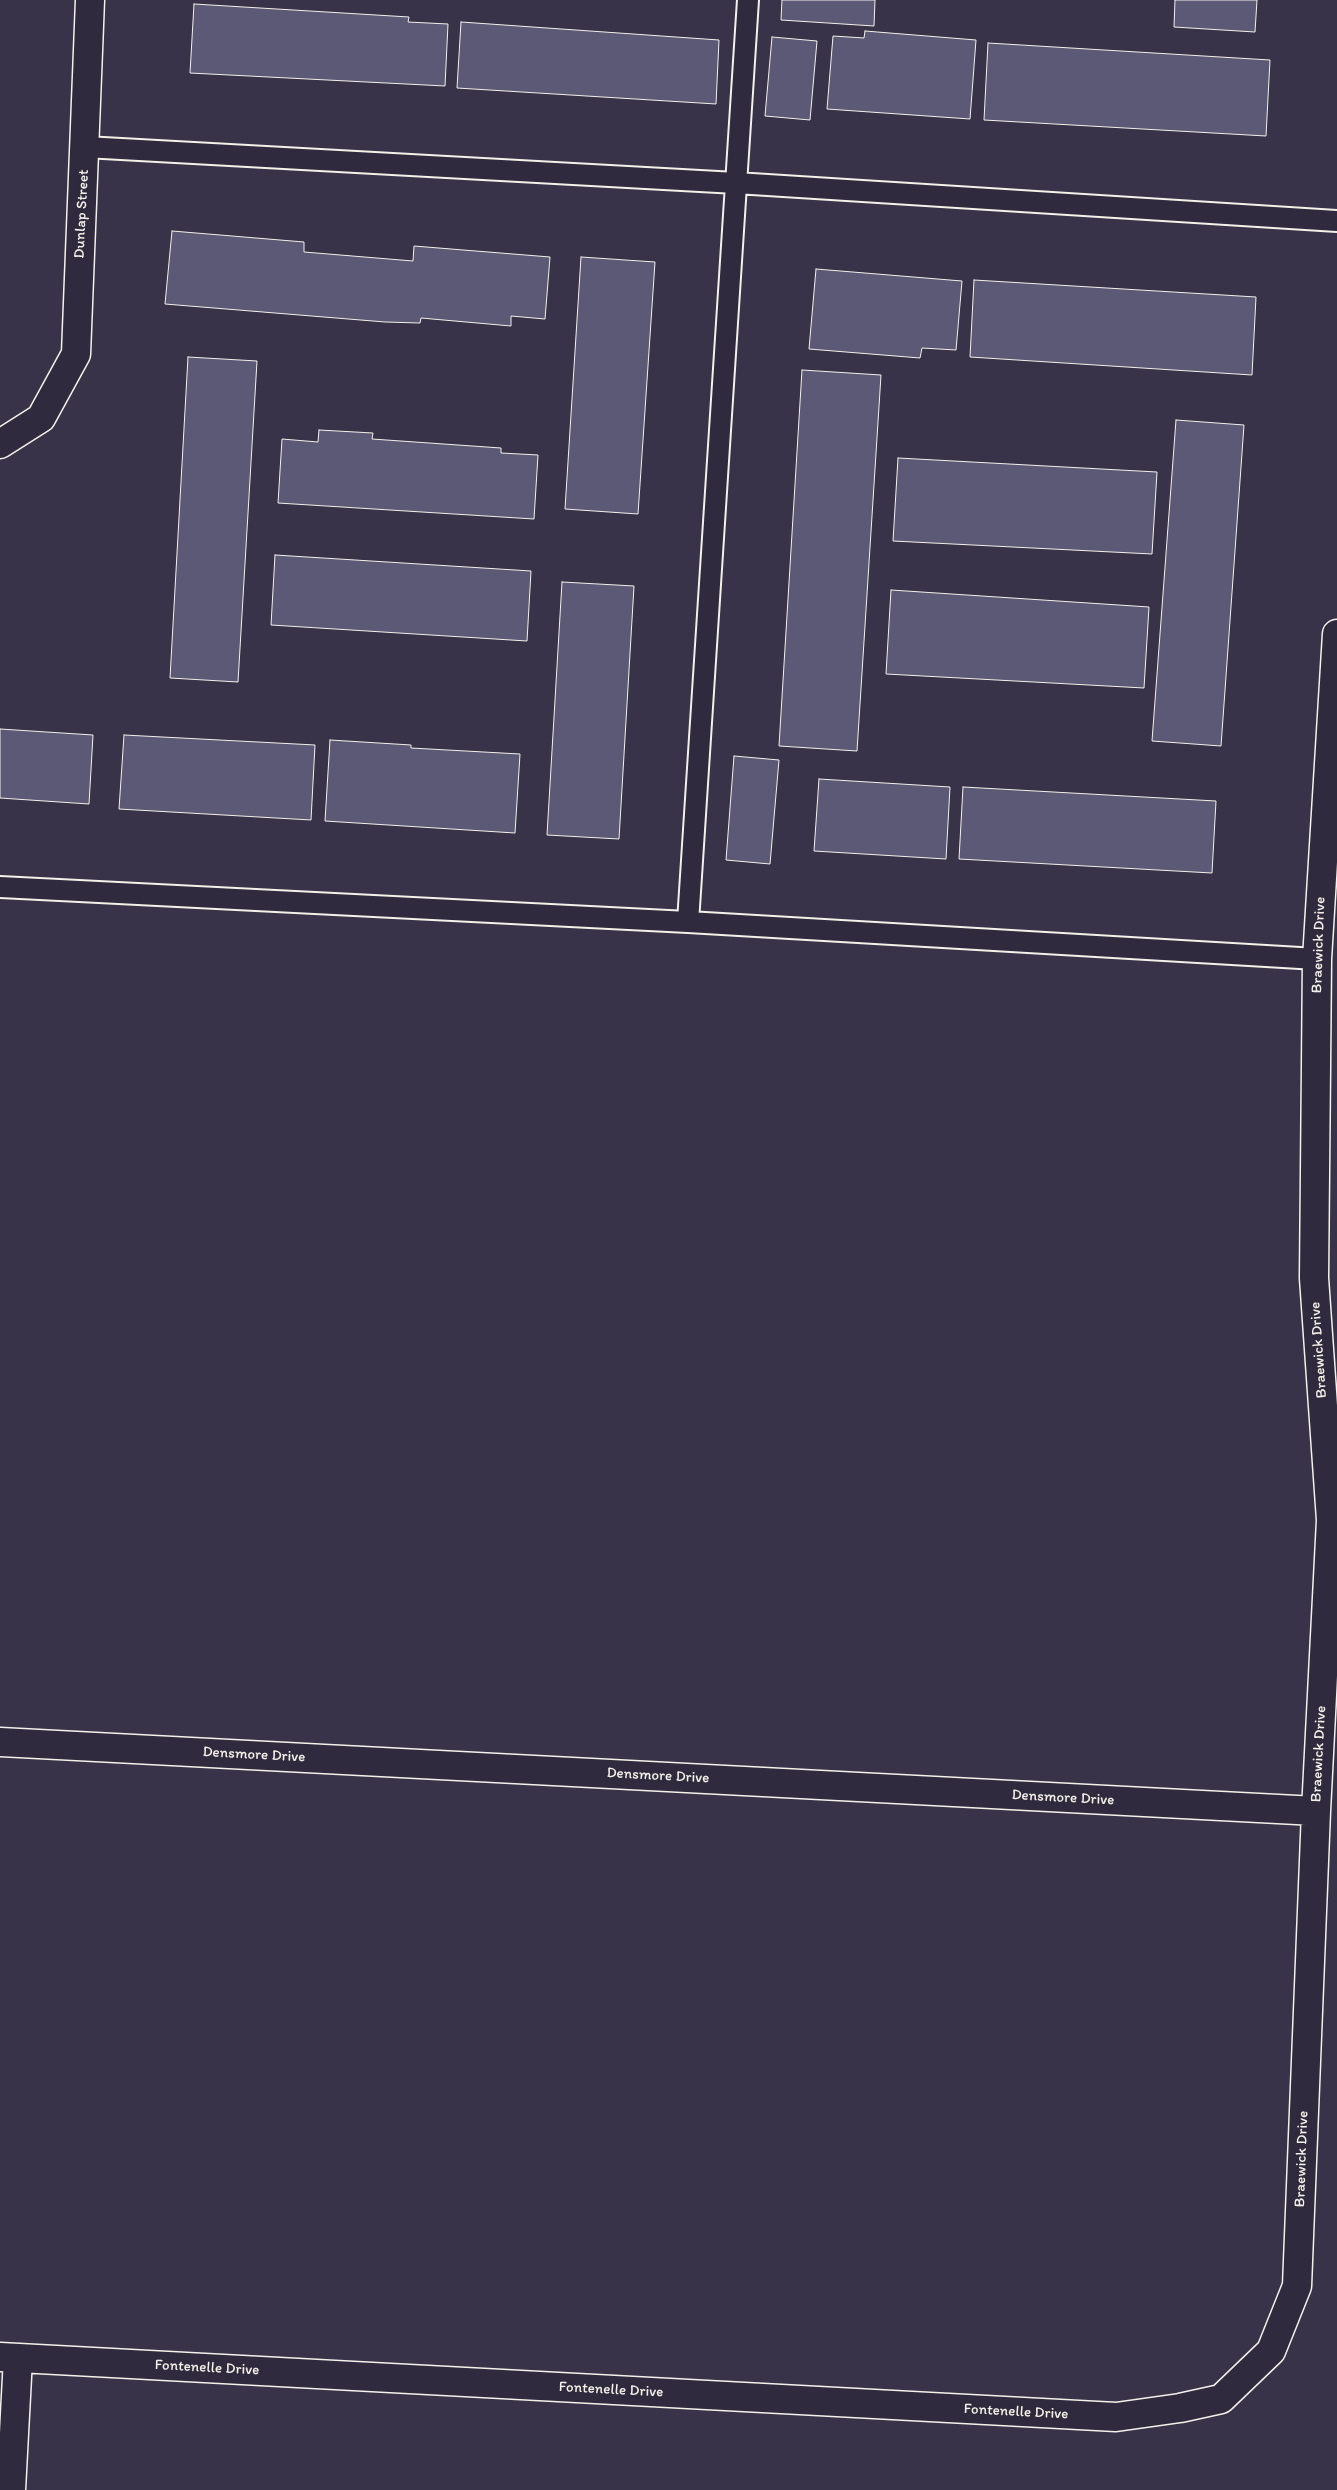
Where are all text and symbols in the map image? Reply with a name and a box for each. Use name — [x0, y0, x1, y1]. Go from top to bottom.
street label: Dunlap Street — [71, 169, 93, 259]
street label: Braewick Drive — [1308, 896, 1330, 994]
street label: Braewick Drive — [1307, 1301, 1331, 1399]
street label: Braewick Drive — [1307, 1705, 1331, 1803]
street label: Densmore Drive — [202, 1743, 306, 1767]
street label: Densmore Drive — [606, 1764, 710, 1788]
street label: Densmore Drive — [1011, 1786, 1115, 1810]
street label: Braewick Drive — [1291, 2110, 1313, 2208]
street label: Fontenelle Drive — [154, 2356, 260, 2380]
street label: Fontenelle Drive — [558, 2378, 664, 2402]
street label: Fontenelle Drive — [963, 2400, 1069, 2424]

